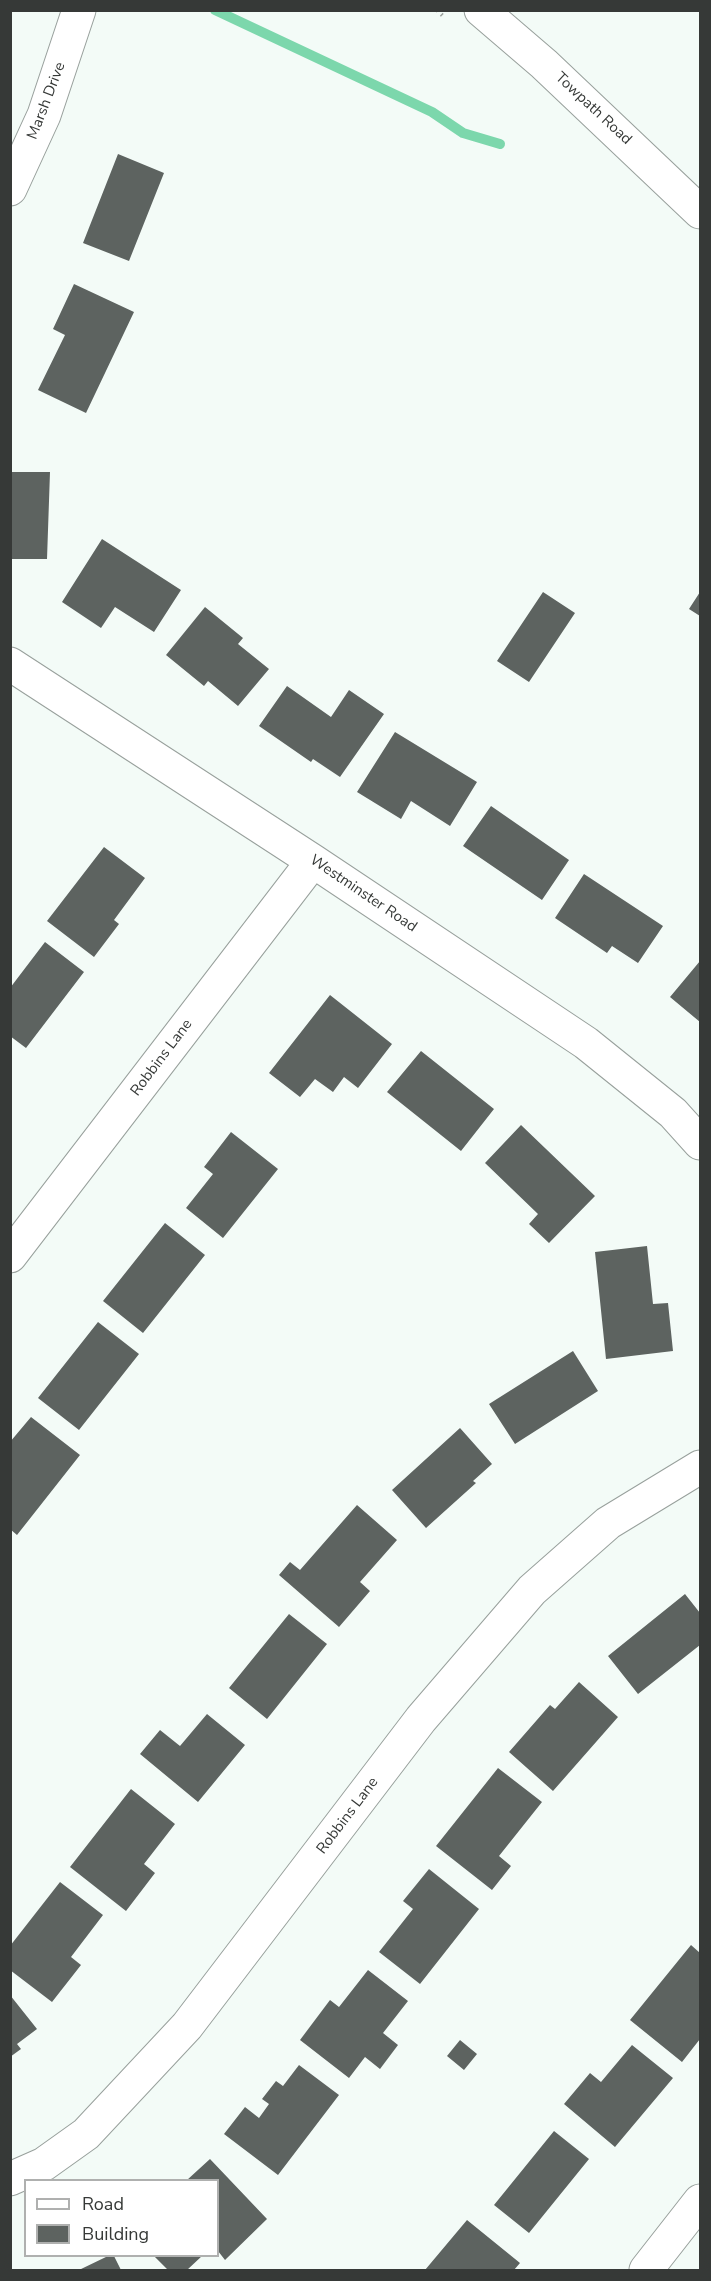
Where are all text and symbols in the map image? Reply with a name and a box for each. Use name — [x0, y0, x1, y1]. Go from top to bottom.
street label: Marsh Drive — [24, 60, 70, 142]
street label: Towpath Road — [551, 69, 635, 149]
street label: Westminster Road — [306, 852, 420, 936]
street label: Robbins Lane — [127, 1016, 197, 1100]
street label: Robbins Lane — [313, 1774, 383, 1858]
legend — [24, 2179, 219, 2257]
text: Road — [82, 2192, 124, 2216]
text: Building — [82, 2222, 149, 2246]

